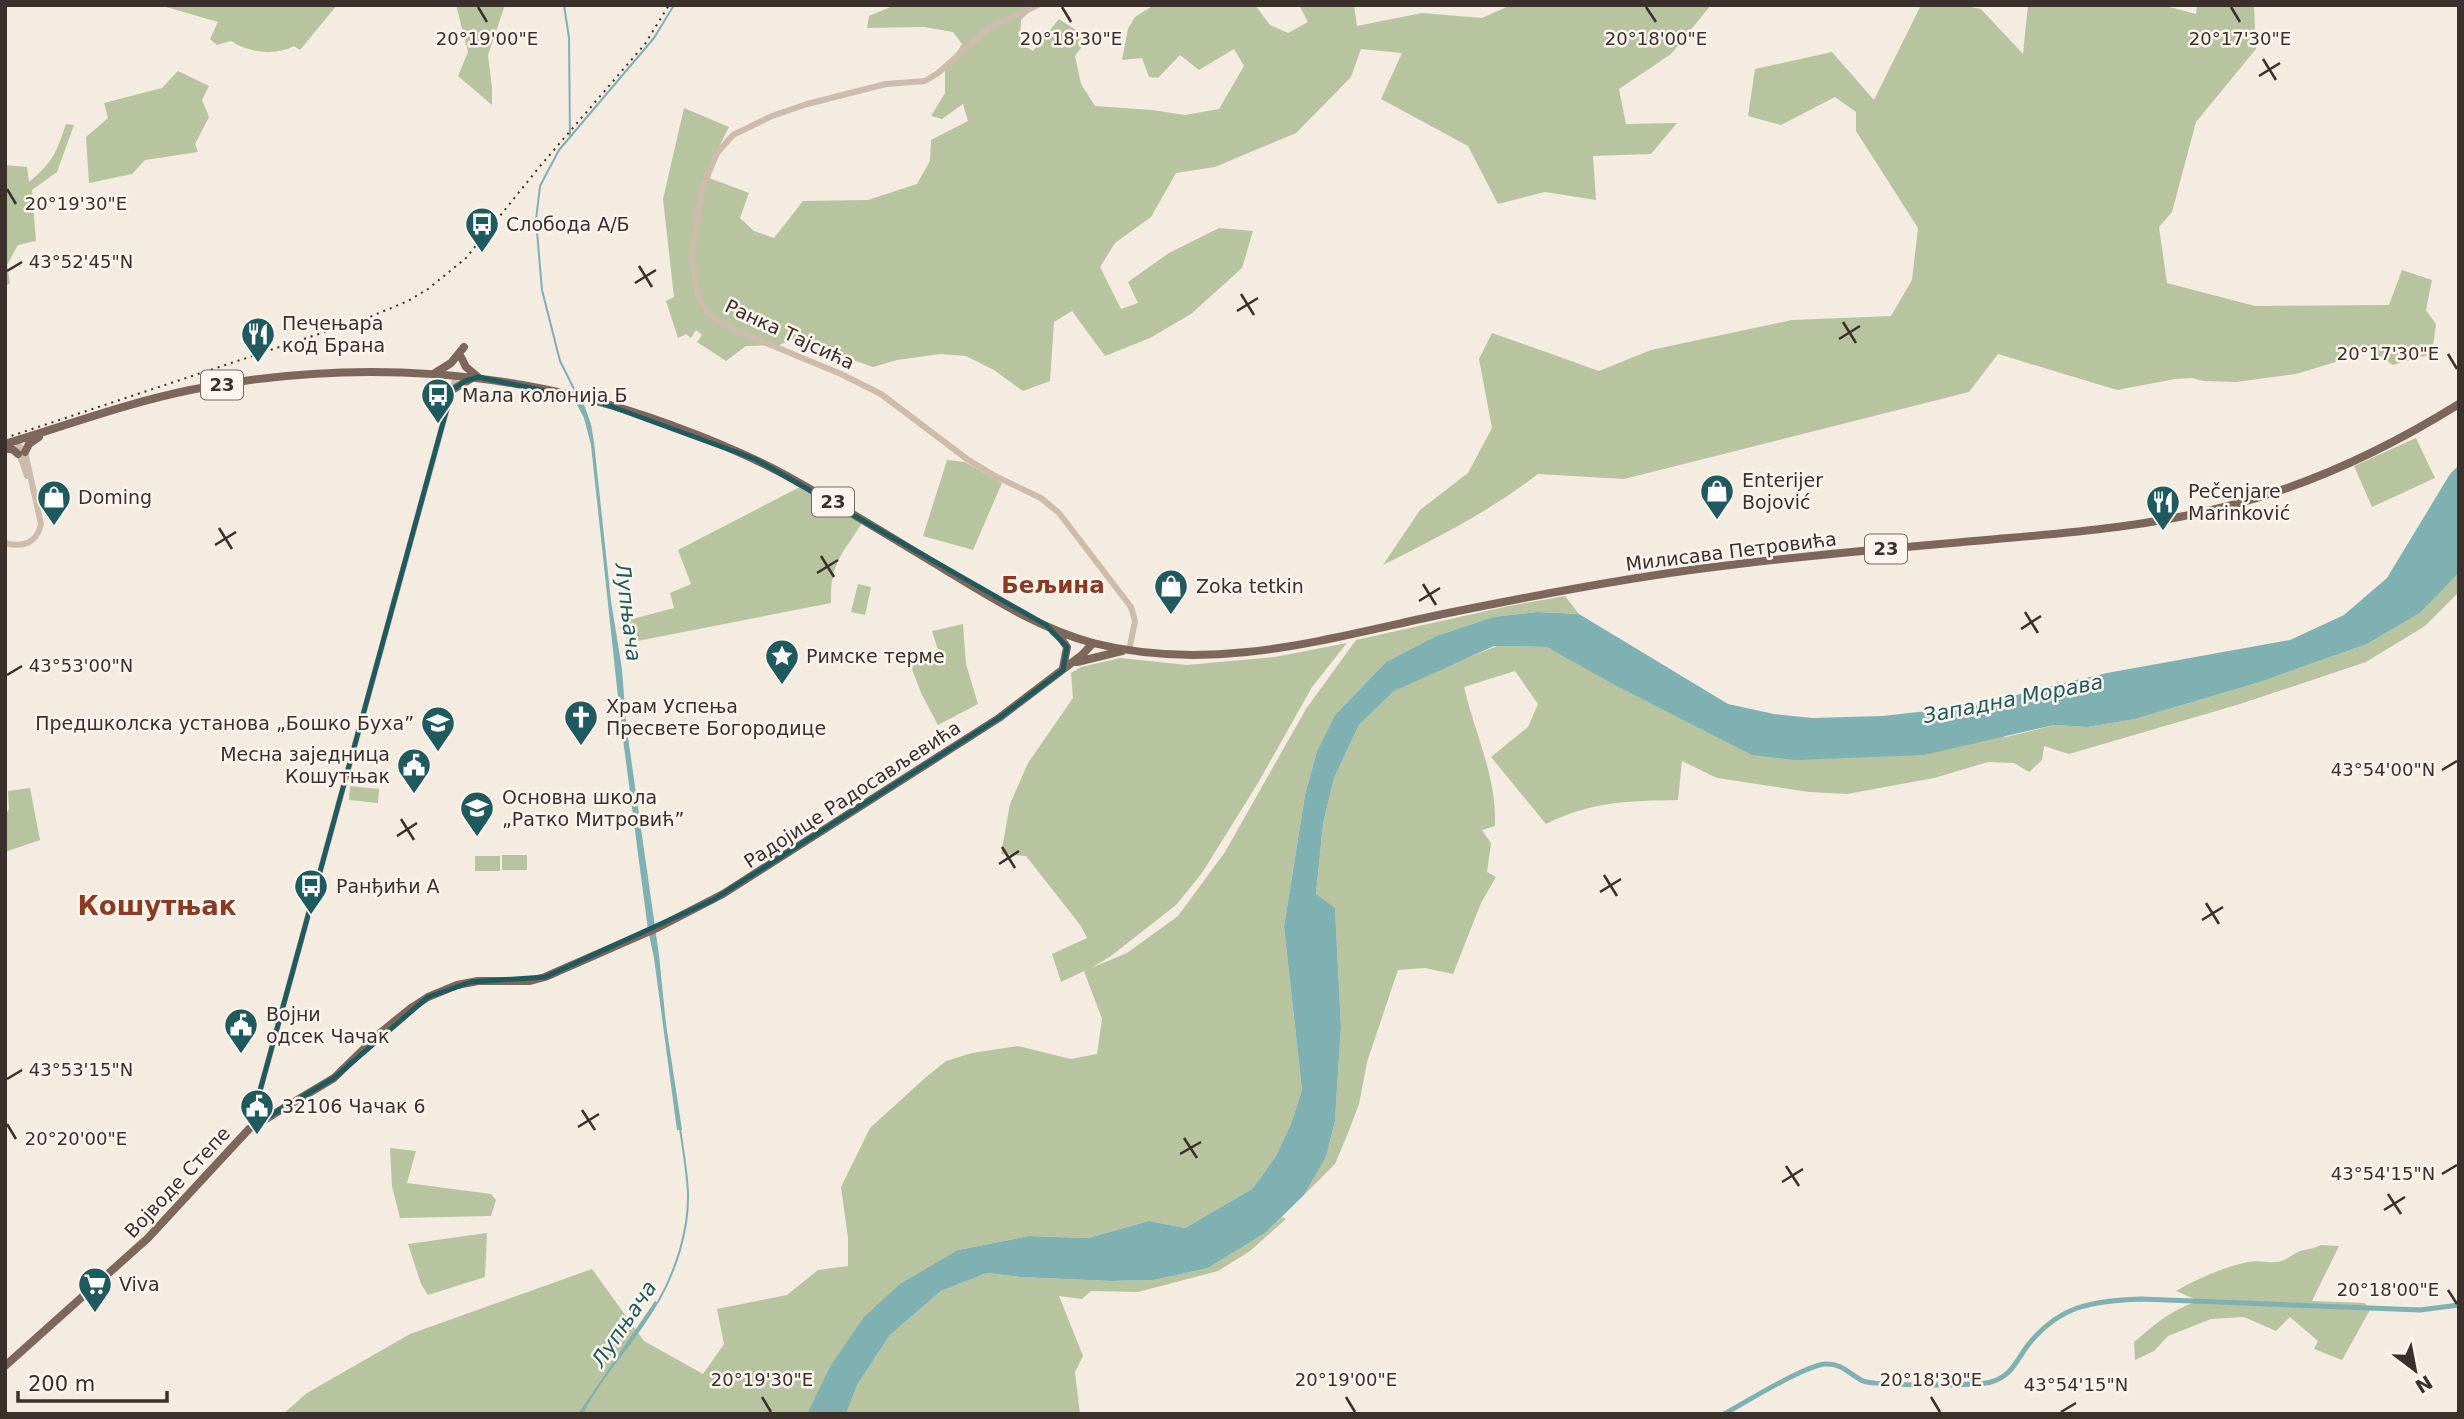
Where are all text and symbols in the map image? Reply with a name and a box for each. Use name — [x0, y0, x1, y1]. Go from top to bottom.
text: 20°19'00"E — [436, 28, 538, 49]
text: 20°18'30"E — [1020, 28, 1122, 49]
text: 20°18'00"E — [1605, 28, 1707, 49]
text: 20°17'30"E — [2189, 28, 2291, 49]
text: 20°19'30"E — [25, 193, 127, 214]
bus stop icon: Слобода А/Б — [463, 205, 501, 254]
place label: Слобода А/Б — [506, 213, 630, 235]
text: 43°52'45"N — [29, 251, 133, 272]
street label: Ранка Тајсића — [722, 294, 858, 374]
place label: Печењара код Брана — [282, 312, 385, 356]
restaurant icon: Печењара код Брана — [239, 315, 277, 364]
text: 20°17'30"E — [2337, 343, 2439, 364]
road number: 23 — [201, 370, 243, 400]
bus stop icon: Мала колонија Б — [419, 376, 457, 425]
place label: Мала колонија Б — [462, 384, 628, 406]
place label: Enterijer Bojović — [1742, 469, 1823, 513]
shop icon: Enterijer Bojović — [1698, 472, 1736, 521]
shop icon: Doming — [35, 478, 73, 527]
place label: Pečenjare Marinković — [2188, 480, 2290, 524]
restaurant icon: Pečenjare Marinković — [2144, 483, 2182, 532]
place label: Doming — [78, 486, 152, 508]
road number: 23 — [812, 488, 854, 516]
street label: Милисава Петровића — [1624, 527, 1838, 575]
road number: 23 — [1865, 534, 1907, 564]
water label: Лупњача — [610, 560, 646, 663]
shop icon: Zoka tetkin — [1152, 567, 1190, 616]
district label: Бељина — [1001, 572, 1105, 598]
place label: Zoka tetkin — [1196, 575, 1304, 597]
place icon: Римске терме — [763, 637, 801, 686]
place label: Римске терме — [806, 645, 945, 667]
text: 43°53'00"N — [29, 655, 133, 676]
water label: Западна Морава — [1921, 670, 2105, 728]
place label: Храм Успења Пресвете Богородице — [606, 695, 826, 739]
church icon: Храм Успења Пресвете Богородице — [562, 698, 600, 747]
school or university icon: Предшколска установа „Бошко Буха” — [419, 704, 457, 753]
place label: Предшколска установа „Бошко Буха” — [35, 712, 414, 734]
street label: Радојице Радосављевића — [740, 716, 964, 872]
place label: Месна заједница Кошутњак — [220, 743, 390, 787]
public building icon: Месна заједница Кошутњак — [395, 746, 433, 795]
text: 43°54'00"N — [2331, 759, 2435, 780]
place label: Основна школа „Ратко Митровић” — [502, 786, 684, 830]
school or university icon: Основна школа „Ратко Митровић” — [458, 789, 496, 838]
bus stop icon: Ранђићи А — [292, 867, 330, 916]
place label: Ранђићи А — [336, 875, 440, 898]
district label: Кошутњак — [78, 891, 237, 921]
place label: Војни одсек Чачак — [266, 1003, 389, 1047]
public building icon: Војни одсек Чачак — [222, 1006, 260, 1055]
text: 43°53'15"N — [29, 1059, 133, 1080]
public building icon: 32106 Чачак 6 — [238, 1087, 276, 1136]
place label: 32106 Чачак 6 — [282, 1095, 426, 1117]
street label: Војводе Степе — [120, 1122, 234, 1242]
text: 20°20'00"E — [25, 1128, 127, 1149]
text: 43°54'15"N — [2331, 1163, 2435, 1184]
supermarket icon: Viva — [76, 1265, 114, 1314]
place label: Viva — [119, 1273, 160, 1295]
water label: Лупњача — [586, 1276, 662, 1373]
text: 20°18'00"E — [2337, 1279, 2439, 1300]
north arrow — [2380, 1335, 2450, 1405]
scale bar — [18, 1360, 166, 1404]
text: 20°19'30"E — [711, 1369, 813, 1390]
text: 20°19'00"E — [1295, 1369, 1397, 1390]
text: 20°18'30"E — [1880, 1369, 1982, 1390]
text: N — [2411, 1371, 2437, 1398]
text: 200 m — [28, 1372, 95, 1396]
text: 43°54'15"N — [2024, 1374, 2128, 1395]

